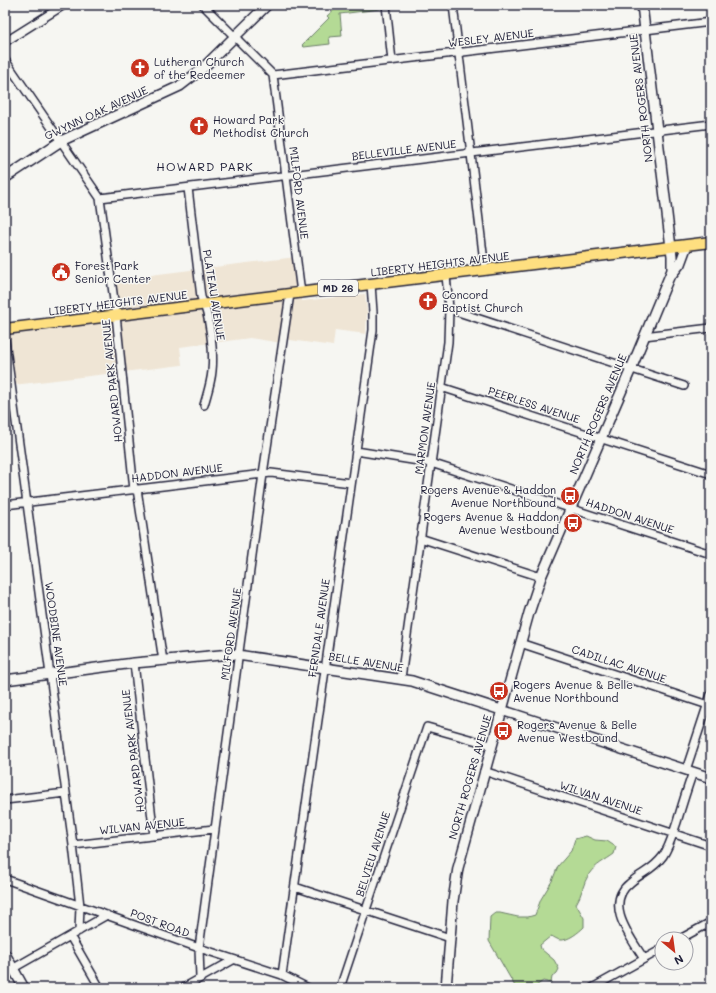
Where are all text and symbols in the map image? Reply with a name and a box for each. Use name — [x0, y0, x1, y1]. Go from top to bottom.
street label: WESLEY AVENUE — [447, 25, 535, 50]
street label: NORTH ROGERS AVENUE — [625, 33, 656, 163]
place label: Lutheran Church of the Redeemer — [154, 54, 245, 82]
church icon: Lutheran Church of the Redeemer — [129, 57, 151, 79]
street label: GWYNN OAK AVENUE — [42, 82, 150, 143]
place label: Howard Park Methodist Church — [213, 112, 308, 140]
church icon: Howard Park Methodist Church — [188, 115, 210, 137]
street label: BELLEVILLE AVENUE — [351, 136, 457, 163]
street label: MILFORD AVENUE — [286, 146, 313, 240]
district label: HOWARD PARK — [156, 158, 254, 174]
street label: PLATEAU AVENUE — [200, 248, 229, 342]
street label: LIBERTY HEIGHTS AVENUE — [370, 248, 510, 279]
place label: Forest Park Senior Center — [75, 258, 151, 286]
public building icon: Forest Park Senior Center — [50, 261, 72, 283]
road number: MD 26 — [318, 280, 358, 296]
street label: LIBERTY HEIGHTS AVENUE — [48, 287, 188, 318]
place label: Concord Baptist Church — [442, 287, 523, 315]
church icon: Concord Baptist Church — [417, 290, 439, 312]
street label: HOWARD PARK AVENUE — [98, 319, 125, 443]
street label: NORTH ROGERS AVENUE — [565, 351, 630, 476]
street label: MARMON AVENUE — [411, 381, 438, 475]
street label: PEERLESS AVENUE — [486, 383, 582, 426]
street label: HADDON AVENUE — [130, 459, 224, 486]
place label: Rogers Avenue & Haddon Avenue Northbound — [421, 482, 556, 510]
bus stop icon: Rogers Avenue & Haddon Avenue Northbound — [559, 485, 581, 507]
street label: HADDON AVENUE — [584, 494, 676, 537]
place label: Rogers Avenue & Haddon Avenue Westbound — [424, 509, 559, 537]
bus stop icon: Rogers Avenue & Haddon Avenue Westbound — [562, 512, 584, 534]
street label: FERNDALE AVENUE — [304, 578, 333, 678]
street label: WOODBINE AVENUE — [42, 581, 71, 687]
street label: MILFORD AVENUE — [217, 587, 244, 681]
street label: CADILLAC AVENUE — [570, 641, 668, 686]
street label: BELLE AVENUE — [328, 648, 405, 675]
place label: Rogers Avenue & Belle Avenue Northbound — [513, 677, 633, 705]
bus stop icon: Rogers Avenue & Belle Avenue Northbound — [488, 680, 510, 702]
street label: HOWARD PARK AVENUE — [118, 689, 147, 813]
street label: NORTH ROGERS AVENUE — [444, 713, 495, 841]
place label: Rogers Avenue & Belle Avenue Westbound — [517, 717, 637, 745]
bus stop icon: Rogers Avenue & Belle Avenue Westbound — [492, 720, 514, 742]
street label: WILVAN AVENUE — [558, 777, 644, 818]
street label: BELVIEU AVENUE — [352, 809, 393, 899]
street label: WILVAN AVENUE — [98, 814, 186, 837]
street label: POST ROAD — [128, 905, 192, 940]
north arrow — [654, 931, 694, 971]
text: N — [672, 952, 686, 969]

